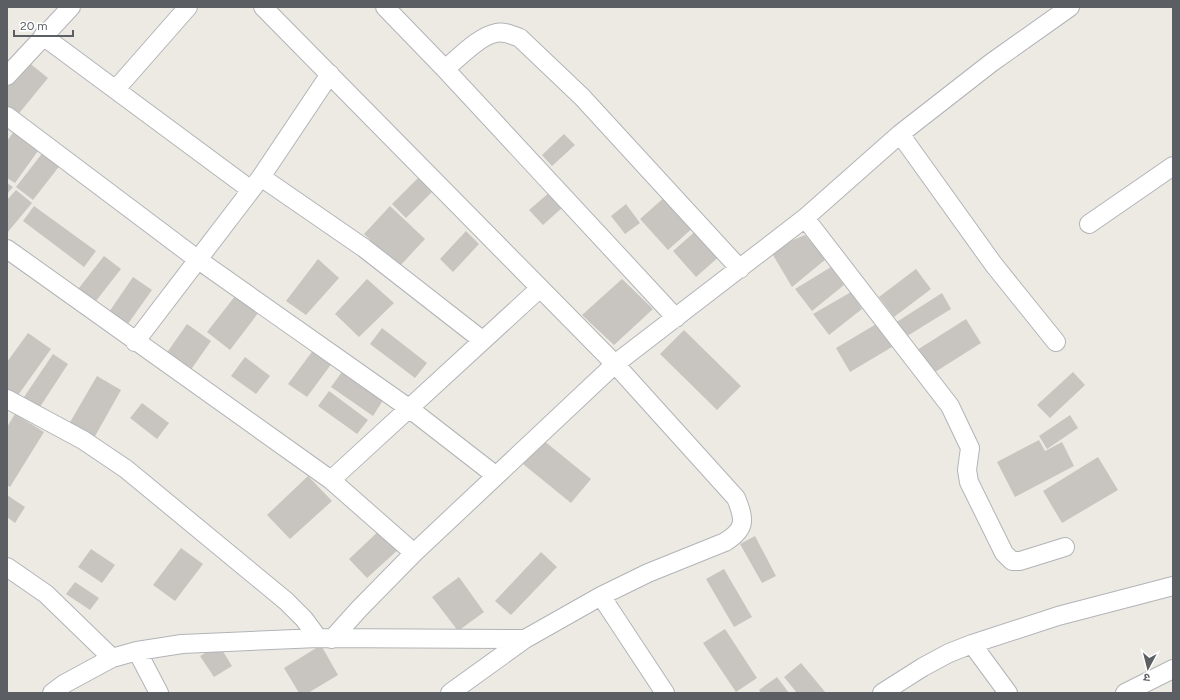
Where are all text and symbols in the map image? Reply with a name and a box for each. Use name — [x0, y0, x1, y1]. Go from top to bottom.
scale bar — [14, 12, 73, 38]
text: 20 m — [20, 19, 48, 33]
north arrow — [1128, 648, 1168, 688]
text: उ — [1142, 671, 1151, 684]

